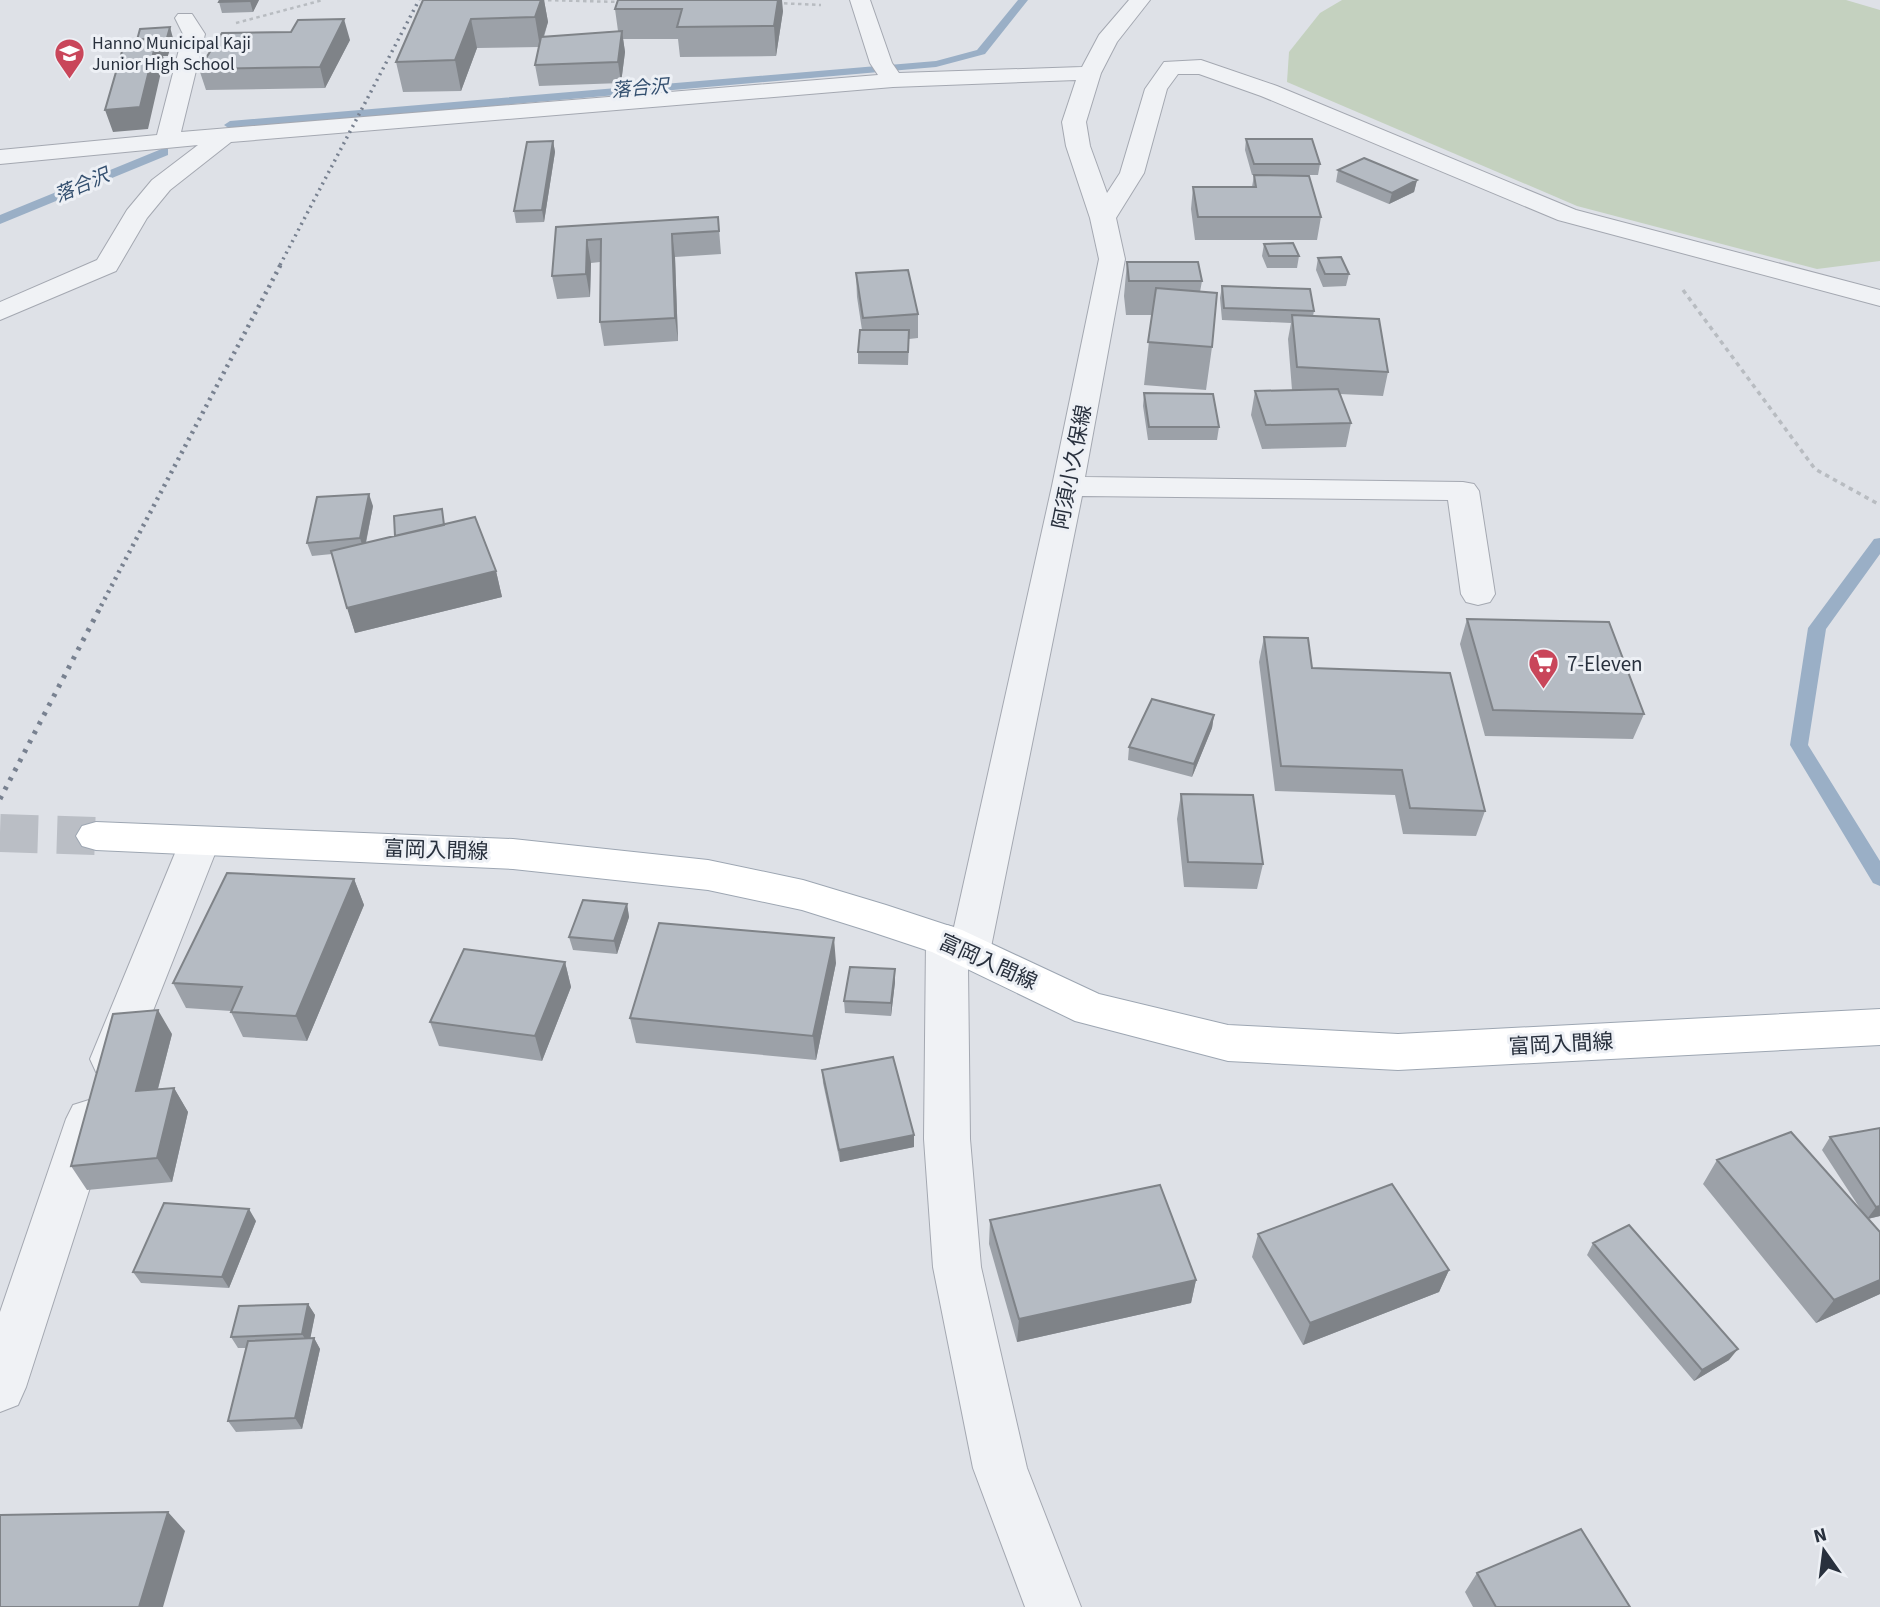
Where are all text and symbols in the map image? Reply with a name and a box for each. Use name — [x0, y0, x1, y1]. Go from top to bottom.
place label: Hanno Municipal Kaji Junior High School — [92, 31, 251, 77]
school or university icon: Hanno Municipal Kaji Junior High School — [52, 36, 86, 80]
water label: 落合沢 — [610, 73, 673, 105]
water label: 落合沢 — [50, 161, 116, 210]
street label: 阿須小久保線 — [1045, 402, 1099, 532]
supermarket icon: 7-Eleven — [1527, 647, 1561, 691]
place label: 7-Eleven — [1567, 649, 1643, 679]
street label: 富岡入間線 — [383, 833, 489, 867]
street label: 富岡入間線 — [934, 927, 1042, 997]
street label: 富岡入間線 — [1508, 1026, 1614, 1062]
north arrow — [1789, 1516, 1859, 1586]
text: N — [1811, 1521, 1830, 1551]

